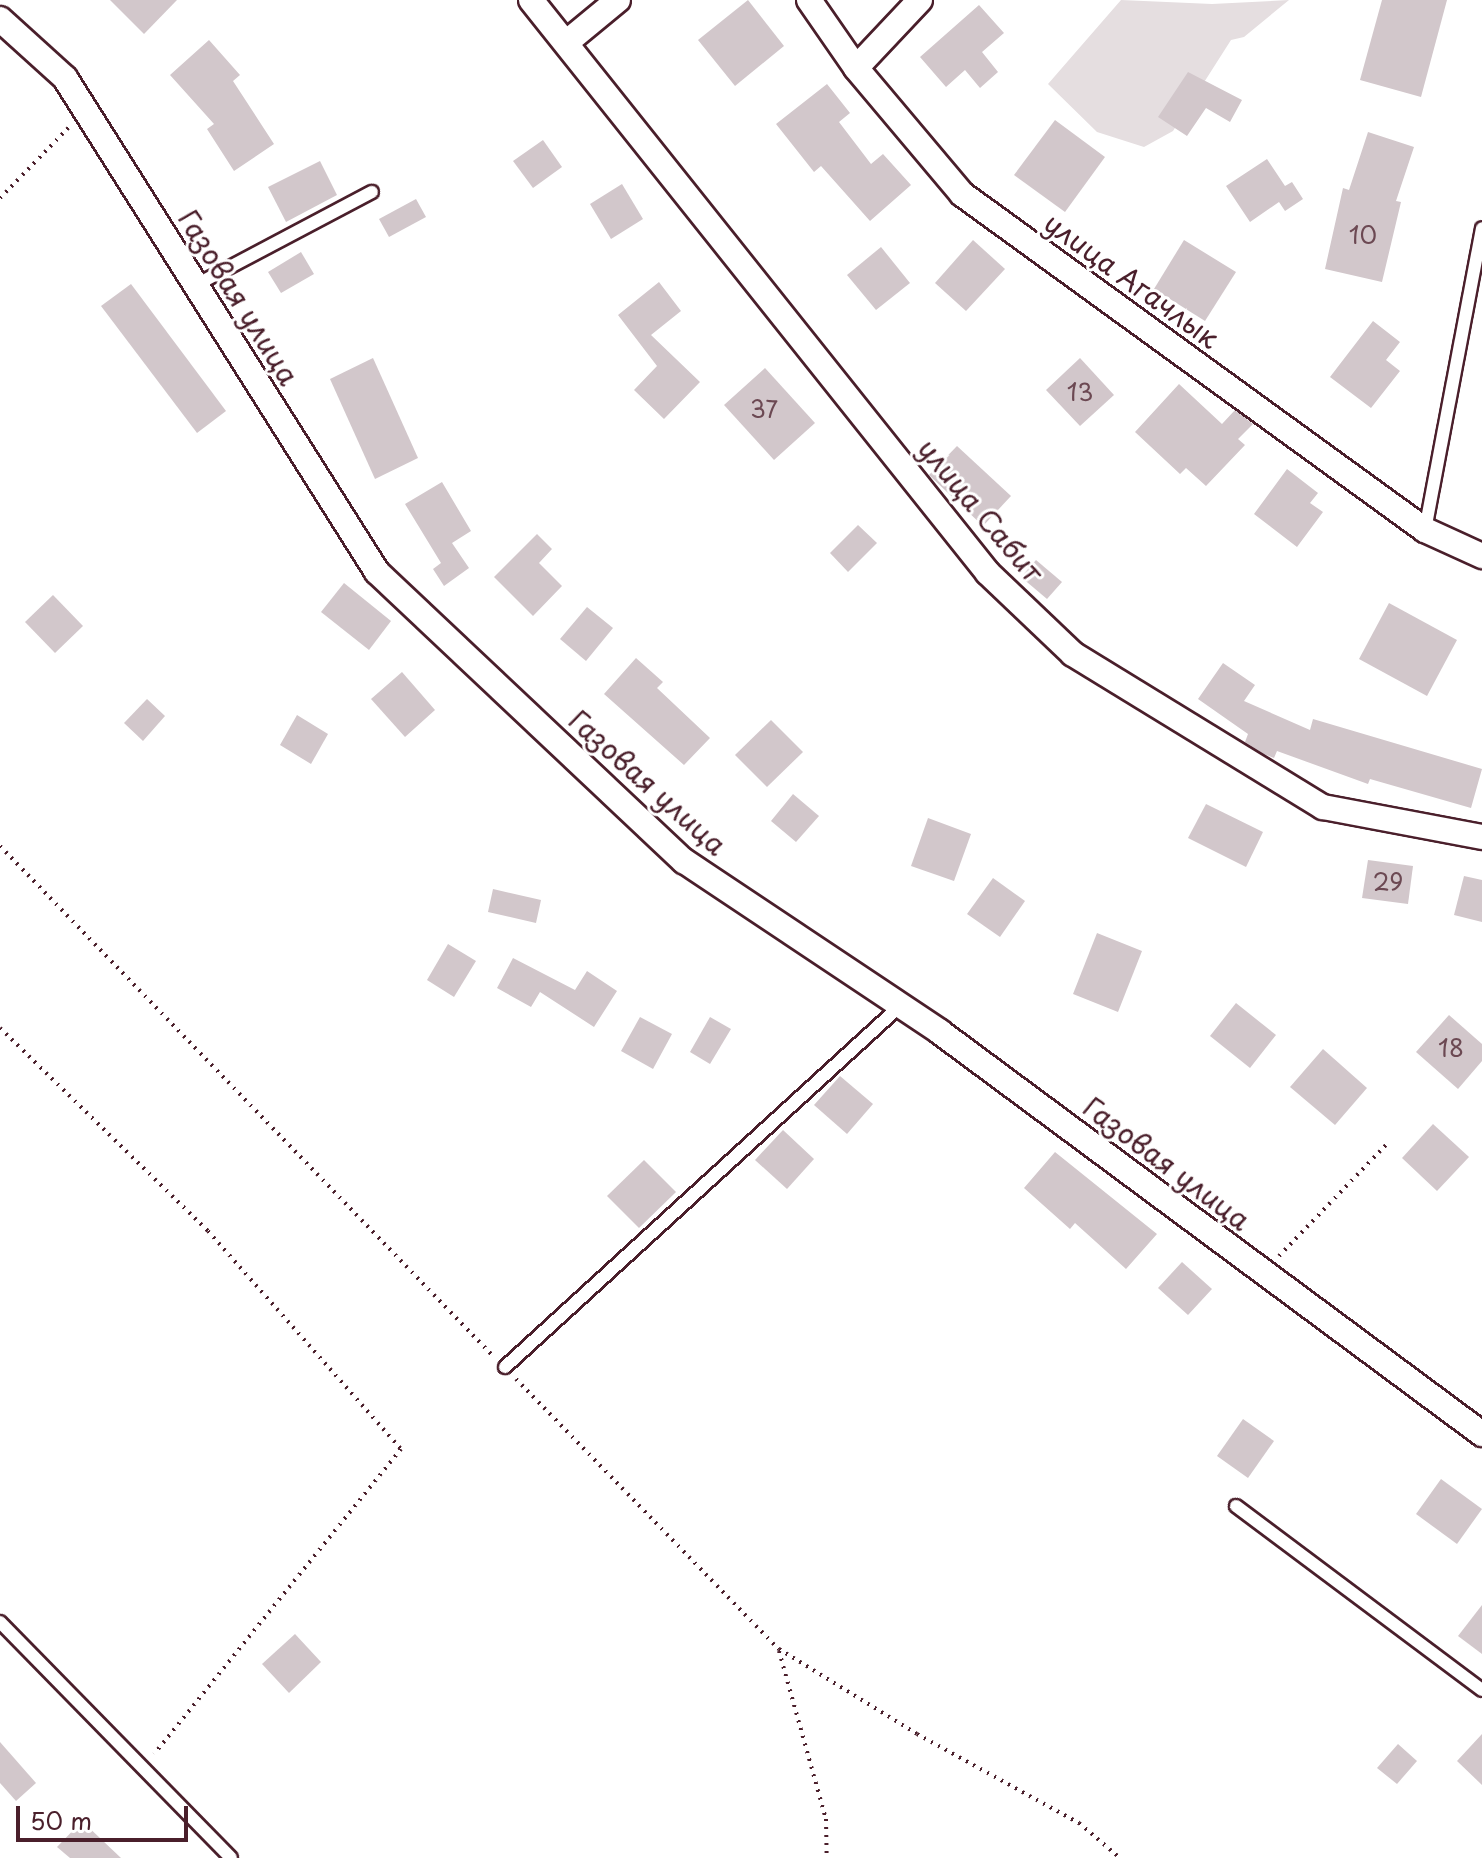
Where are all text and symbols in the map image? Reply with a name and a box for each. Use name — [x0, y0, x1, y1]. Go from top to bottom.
street label: Газовая улица — [172, 203, 306, 391]
street label: улица Агачлык — [1037, 205, 1227, 355]
house number: 10 — [1349, 221, 1377, 249]
house number: 13 — [1067, 378, 1093, 406]
house number: 37 — [750, 395, 778, 423]
street label: улица Сабит — [911, 431, 1051, 589]
street label: Газовая улица — [562, 702, 734, 862]
house number: 29 — [1373, 868, 1403, 896]
house number: 18 — [1438, 1034, 1464, 1062]
street label: Газовая улица — [1077, 1089, 1257, 1237]
scale bar — [20, 1790, 192, 1840]
text: 50 m — [30, 1802, 92, 1838]

